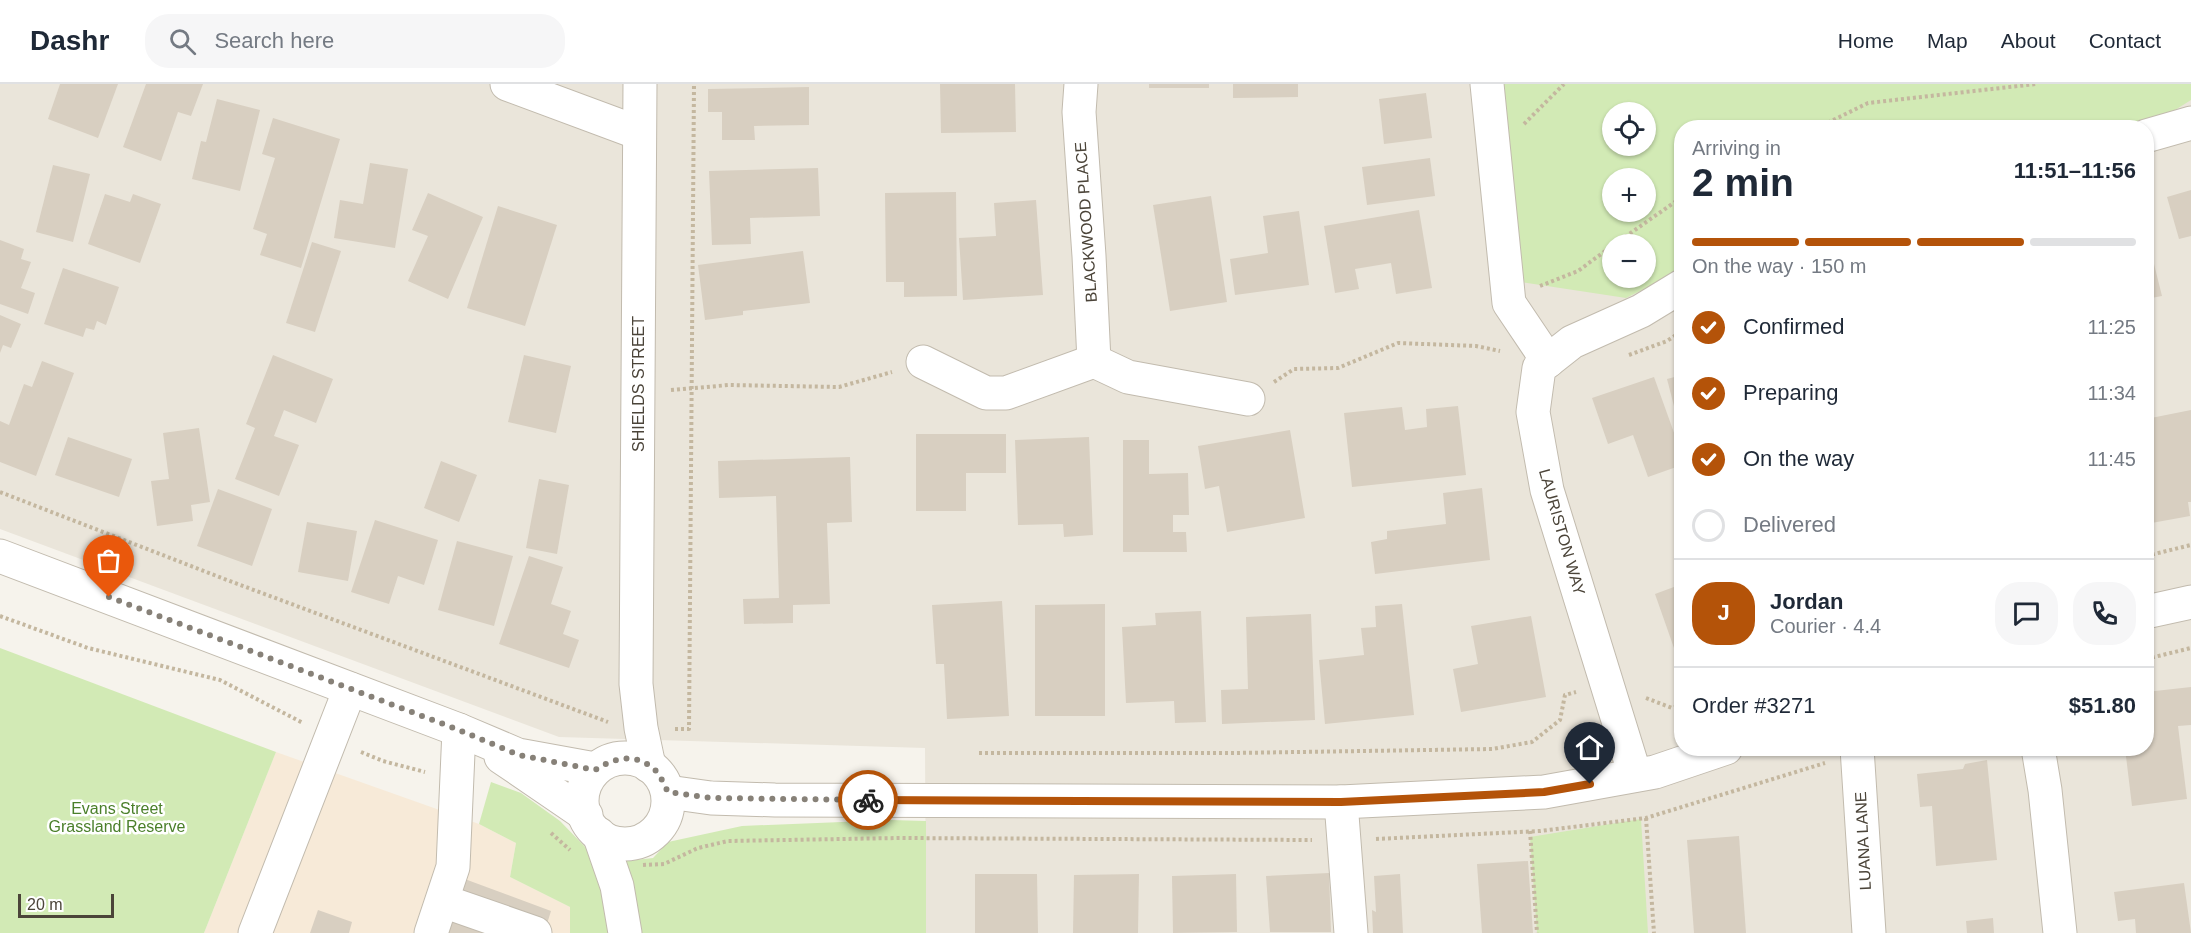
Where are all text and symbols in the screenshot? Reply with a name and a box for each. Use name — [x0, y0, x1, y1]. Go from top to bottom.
search box — [145, 14, 565, 68]
text: Dashr — [30, 25, 109, 56]
icon: search — [166, 25, 199, 58]
text: Search here — [214, 28, 334, 53]
text: Home — [1838, 29, 1894, 52]
text: Map — [1927, 29, 1968, 52]
text: About — [2001, 29, 2056, 52]
text: Contact — [2089, 29, 2161, 52]
map controls — [1602, 102, 1656, 288]
button: locate — [1602, 102, 1656, 156]
text: Arriving in — [1692, 137, 1781, 159]
street label: BLACKWOOD PLACE — [1072, 141, 1100, 303]
text: 11:51–11:56 — [2014, 158, 2136, 183]
text: 2 min — [1692, 161, 1794, 204]
button: + — [1602, 168, 1656, 222]
button: − — [1602, 234, 1656, 288]
text: On the way · 150 m — [1692, 255, 1867, 277]
icon: check — [1692, 311, 1725, 344]
text: Confirmed — [1743, 314, 1844, 339]
street label: SHIELDS STREET — [630, 316, 647, 452]
text: 11:25 — [2087, 316, 2136, 338]
icon: check — [1692, 377, 1725, 410]
text: Preparing — [1743, 380, 1838, 405]
text: 11:34 — [2087, 382, 2136, 404]
icon: check — [1692, 443, 1725, 476]
text: On the way — [1743, 446, 1854, 471]
text: 11:45 — [2087, 448, 2136, 470]
street label: LAURISTON WAY — [1536, 467, 1588, 597]
text: Delivered — [1743, 512, 1836, 537]
pin — [83, 535, 134, 597]
icon: bag — [92, 544, 125, 577]
button: chat — [1995, 582, 2058, 645]
button: phone — [2073, 582, 2136, 645]
text: Jordan — [1770, 589, 1843, 614]
text: J — [1717, 600, 1730, 625]
text: Courier · 4.4 — [1770, 615, 1881, 637]
text: Order #3271 — [1692, 693, 1816, 718]
text: $51.80 — [2069, 693, 2136, 718]
pin — [1564, 722, 1615, 784]
icon: home — [1573, 731, 1606, 764]
courier — [838, 770, 898, 830]
icon: bike — [852, 784, 885, 817]
street label: LUANA LANE — [1852, 791, 1874, 891]
park label: Evans Street Grassland Reserve — [49, 800, 186, 835]
scale bar — [18, 891, 114, 918]
text: 20 m — [27, 896, 63, 913]

